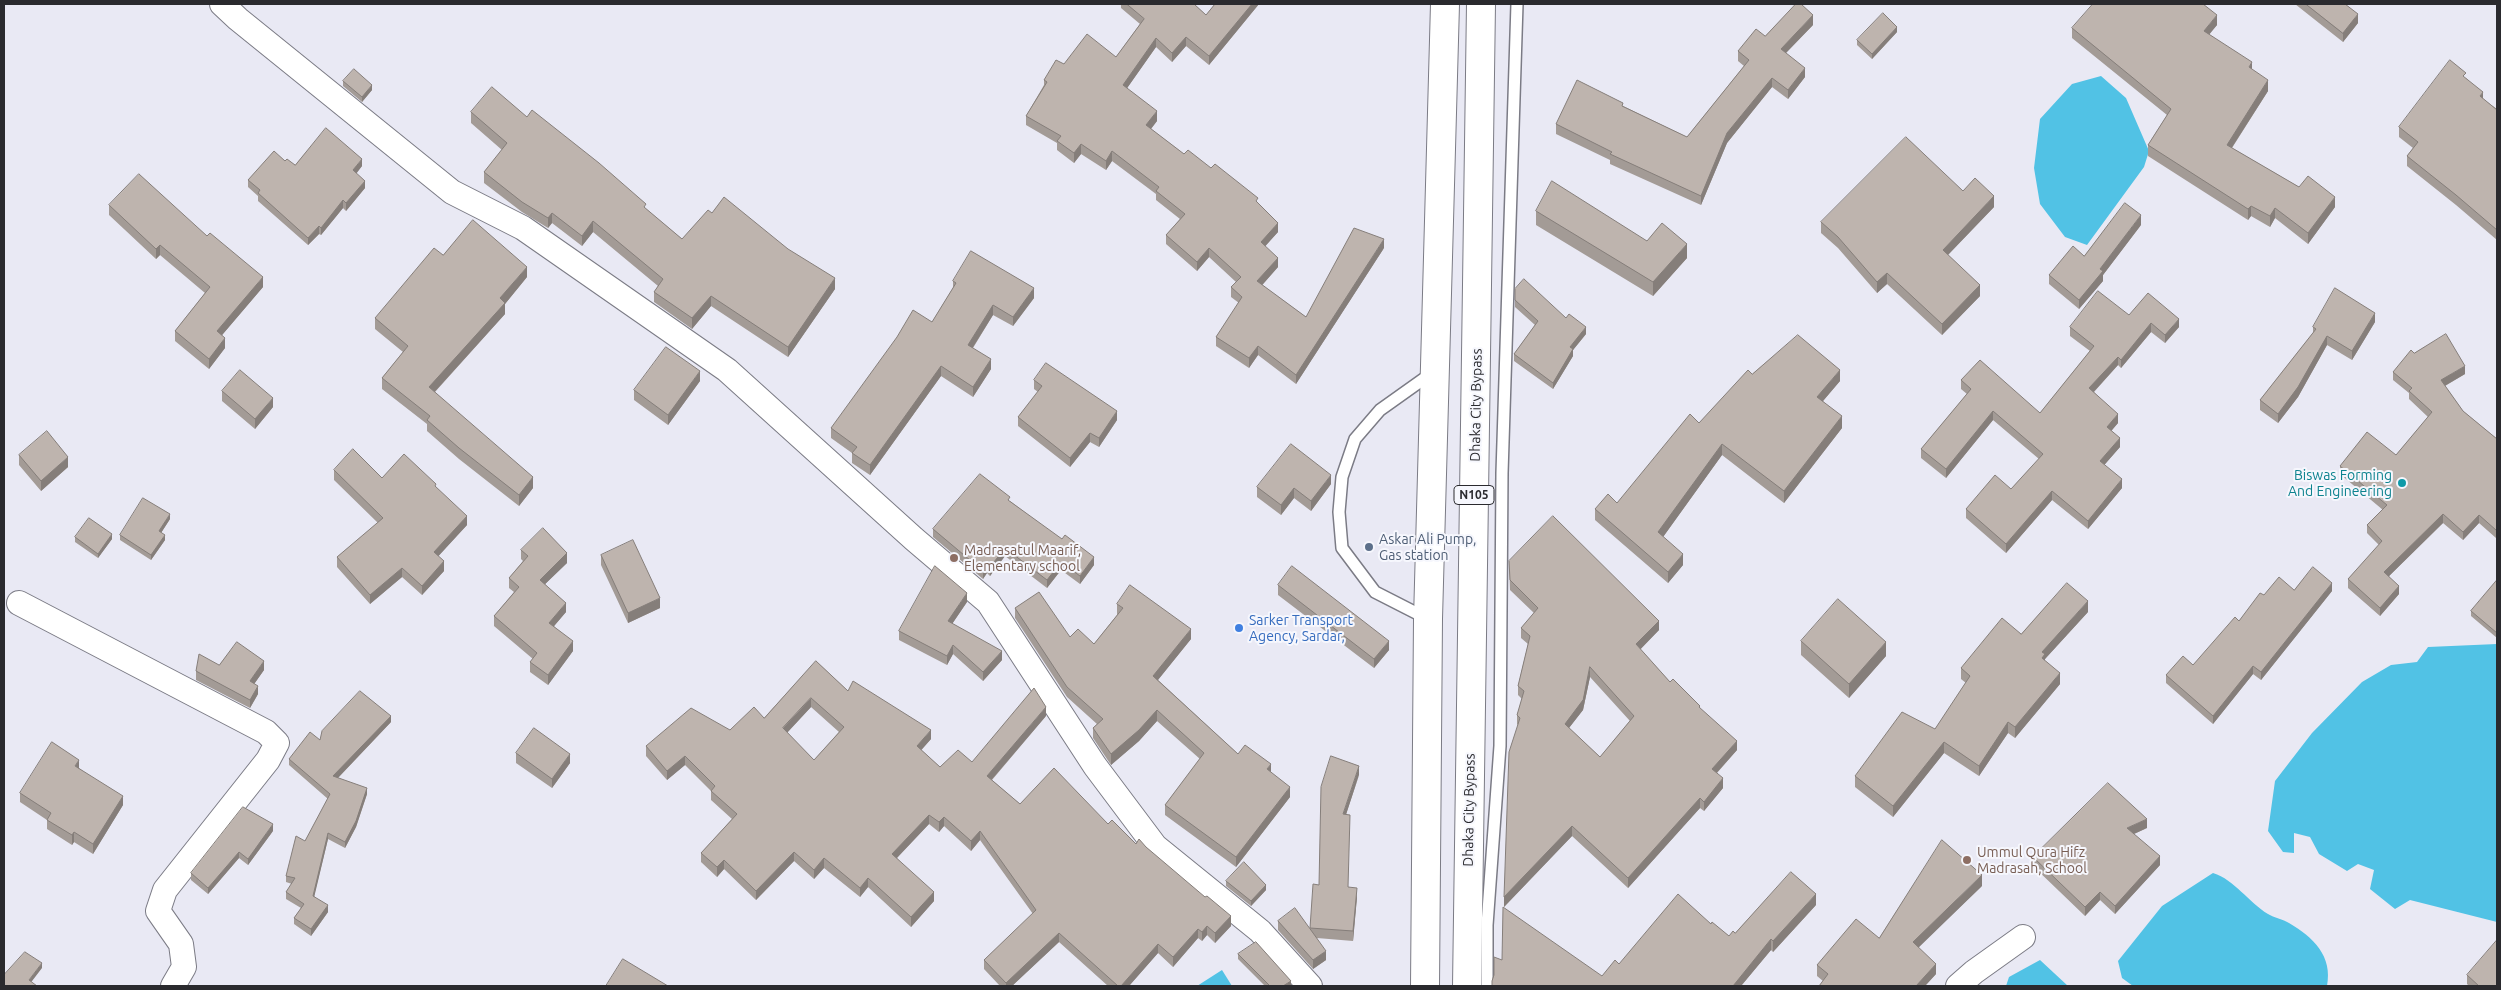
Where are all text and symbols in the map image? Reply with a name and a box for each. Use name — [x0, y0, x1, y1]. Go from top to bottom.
street label: Dhaka City Bypass — [1467, 348, 1485, 462]
place label: Biswas Forming And Engineering — [2288, 467, 2392, 500]
marker: Biswas Forming And Engineering — [2396, 477, 2408, 489]
road number: N105 — [1454, 486, 1494, 504]
place label: Askar Ali Pump, Gas station — [1379, 531, 1477, 564]
marker: Askar Ali Pump, Gas station — [1363, 541, 1375, 553]
place label: Madrasatul Maarif, Elementary school — [964, 542, 1081, 574]
marker: Madrasatul Maarif, Elementary school — [948, 552, 960, 564]
place label: Sarker Transport Agency, Sardar, — [1249, 612, 1353, 644]
marker: Sarker Transport Agency, Sardar, — [1233, 622, 1245, 634]
street label: Dhaka City Bypass — [1460, 753, 1478, 867]
place label: Ummul Qura Hifz Madrasah, School — [1977, 844, 2087, 876]
marker: Ummul Qura Hifz Madrasah, School — [1961, 854, 1973, 866]

